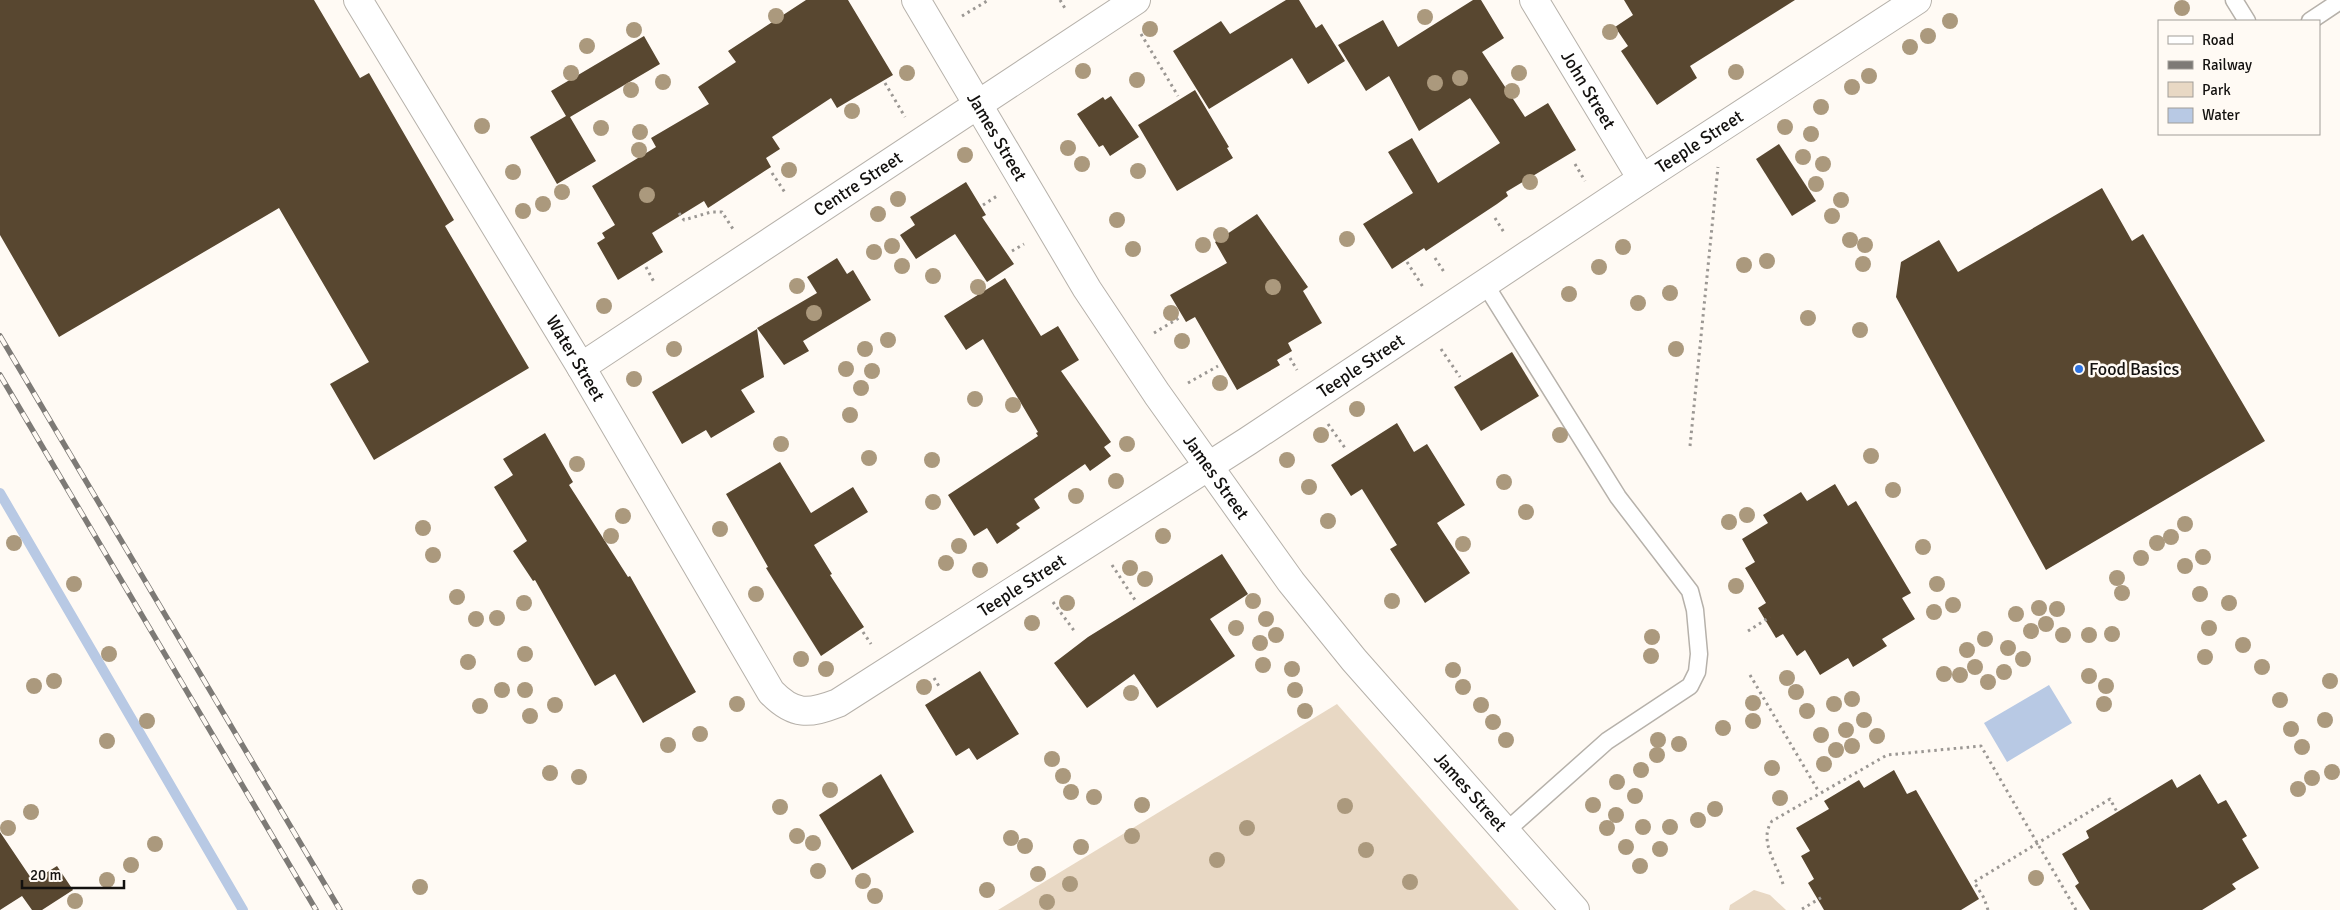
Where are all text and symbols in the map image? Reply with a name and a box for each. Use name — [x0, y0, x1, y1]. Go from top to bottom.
legend — [2158, 20, 2320, 135]
text: Road — [2202, 31, 2234, 49]
street label: John Street — [1556, 47, 1620, 133]
text: Railway — [2202, 56, 2252, 74]
text: Park — [2202, 81, 2231, 99]
street label: James Street — [962, 89, 1032, 185]
street label: Teeple Street — [1651, 105, 1747, 178]
text: Water — [2202, 106, 2240, 124]
street label: Centre Street — [809, 147, 907, 221]
street label: Water Street — [541, 311, 610, 405]
street label: Teeple Street — [1313, 329, 1409, 403]
place label: Food Basics — [2089, 358, 2179, 380]
marker: Food Basics — [2073, 363, 2085, 375]
street label: James Street — [1179, 430, 1254, 524]
street label: Teeple Street — [974, 549, 1070, 622]
street label: James Street — [1429, 747, 1511, 836]
scale bar — [22, 858, 125, 890]
text: 20 m — [30, 866, 61, 884]

